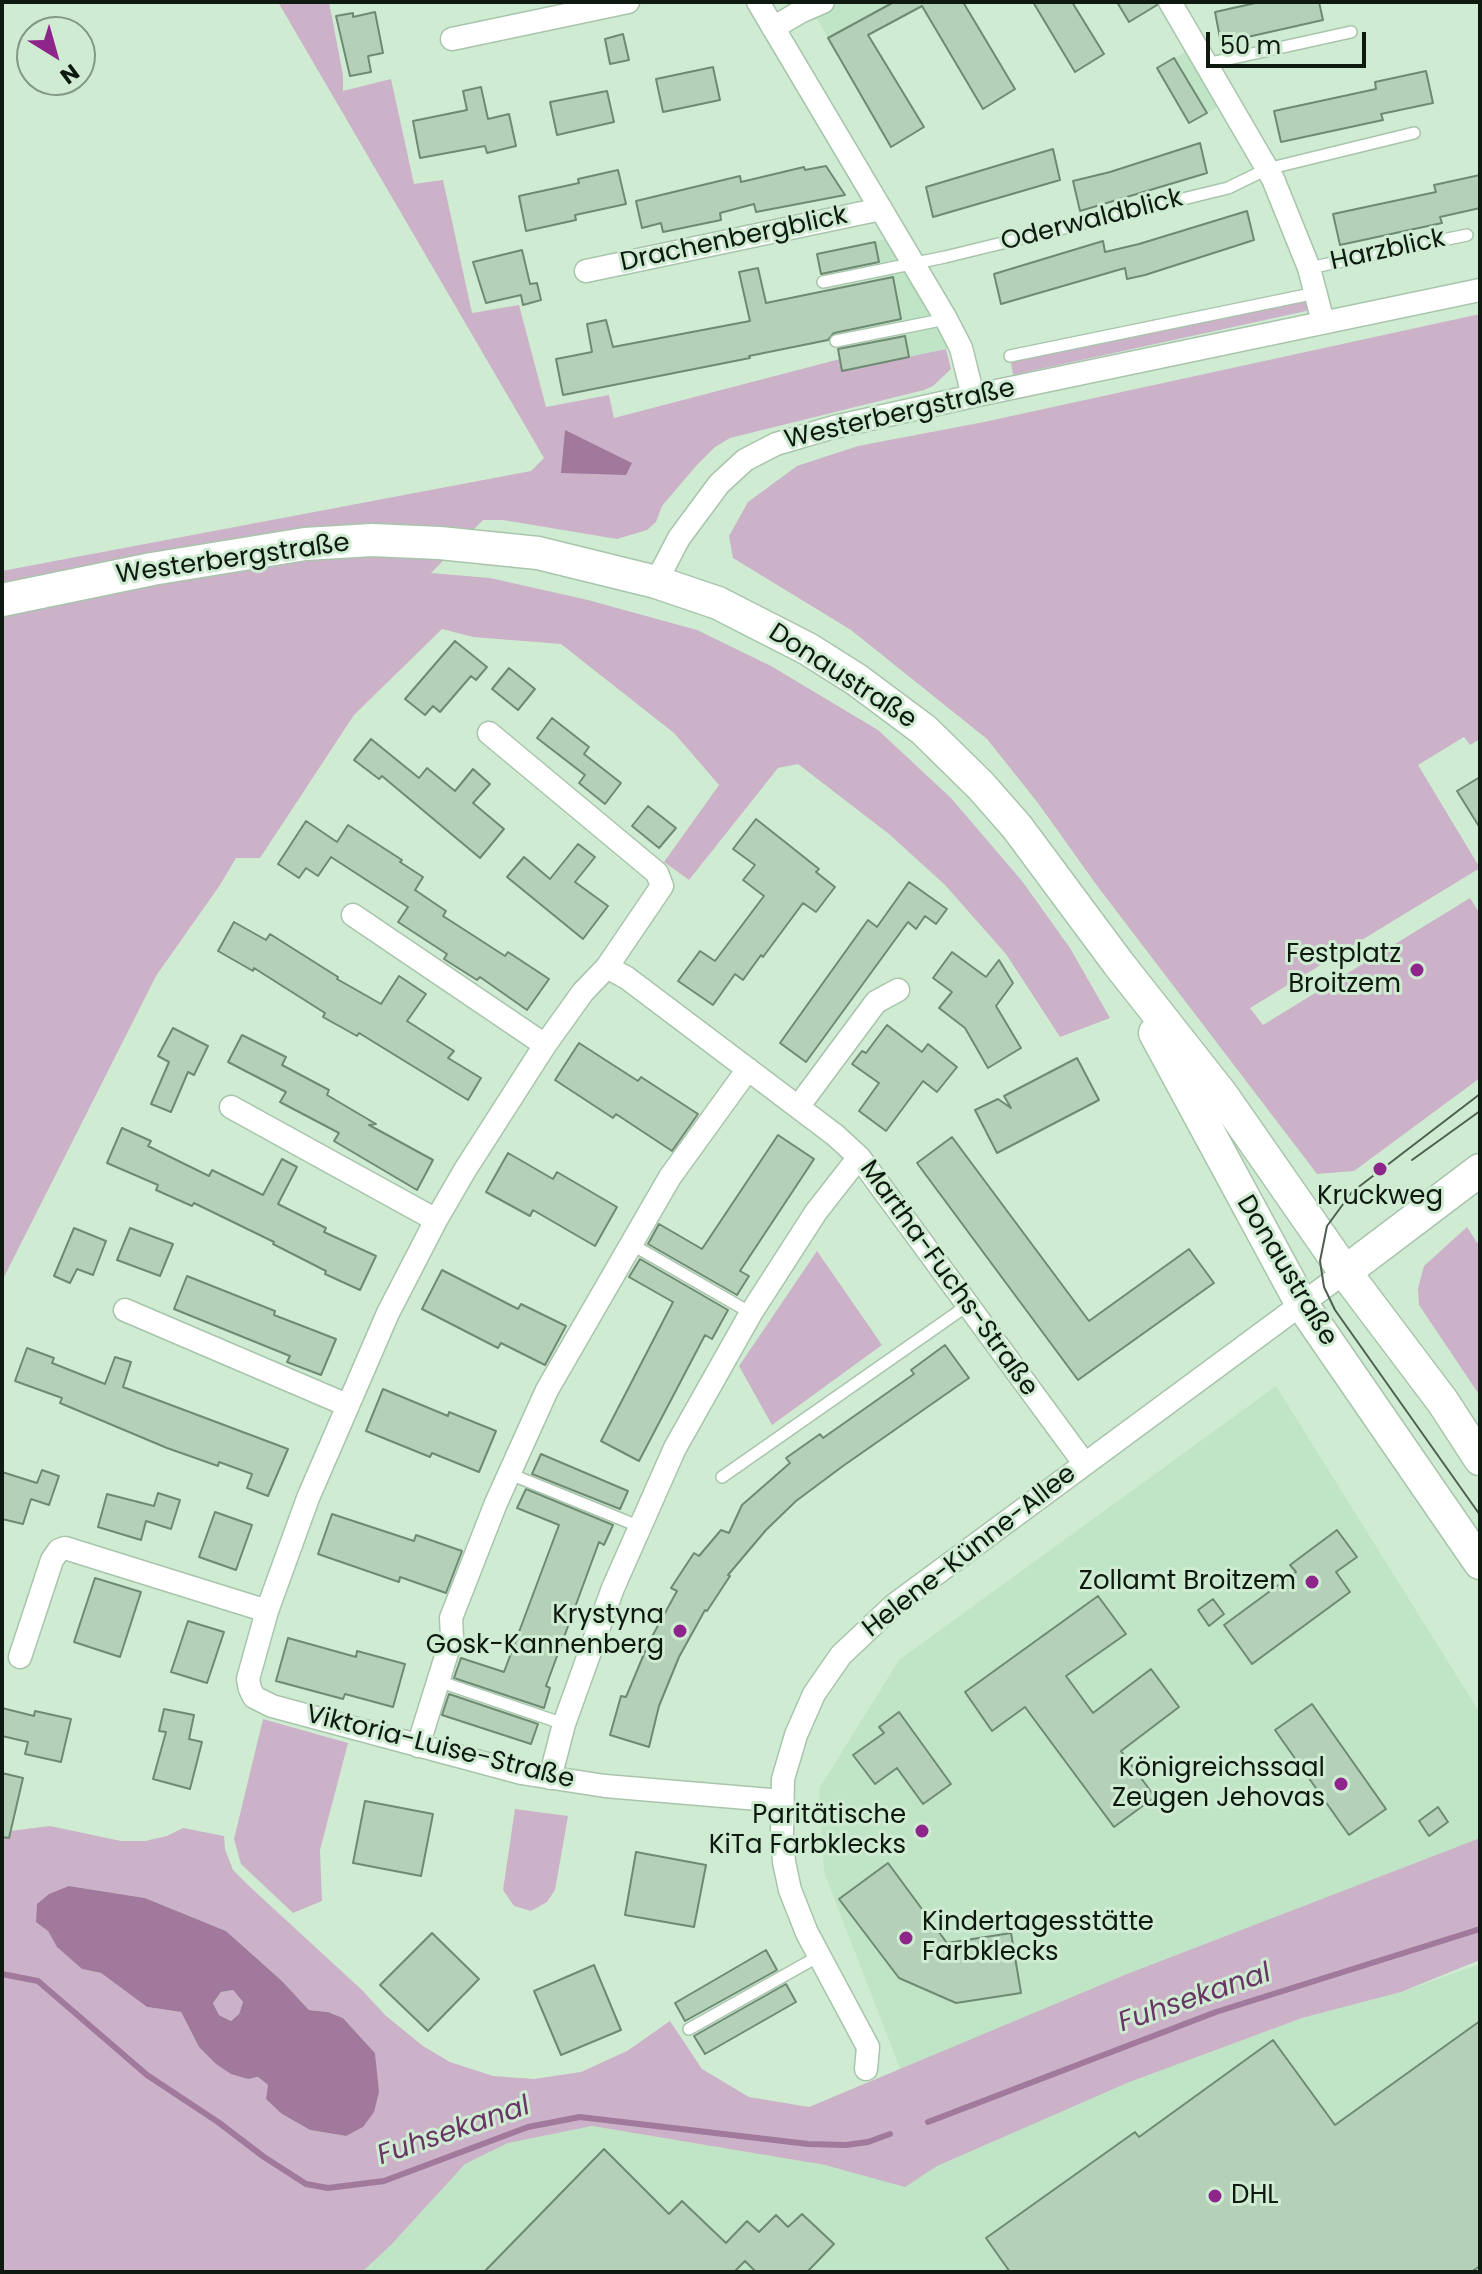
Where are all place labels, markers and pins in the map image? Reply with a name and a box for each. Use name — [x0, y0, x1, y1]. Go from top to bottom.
place label: Festplatz Broitzem — [1286, 939, 1401, 1000]
marker: Festplatz Broitzem — [1408, 961, 1426, 979]
marker: Kruckweg — [1371, 1160, 1389, 1178]
place label: Kruckweg — [1317, 1181, 1443, 1213]
place label: Zollamt Broitzem — [1079, 1566, 1296, 1598]
marker: Zollamt Broitzem — [1303, 1573, 1321, 1591]
place label: Krystyna Gosk-Kannenberg — [426, 1600, 664, 1662]
marker: Krystyna Gosk-Kannenberg — [671, 1622, 689, 1640]
place label: Königreichssaal Zeugen Jehovas — [1112, 1753, 1325, 1814]
marker: Königreichssaal Zeugen Jehovas — [1332, 1775, 1350, 1793]
place label: Paritätische KiTa Farbklecks — [709, 1800, 906, 1862]
marker: Paritätische KiTa Farbklecks — [913, 1822, 931, 1840]
place label: Kindertagesstätte Farbklecks — [922, 1907, 1154, 1968]
marker: Kindertagesstätte Farbklecks — [897, 1929, 915, 1947]
place label: DHL — [1231, 2180, 1279, 2212]
marker: DHL — [1206, 2187, 1224, 2205]

